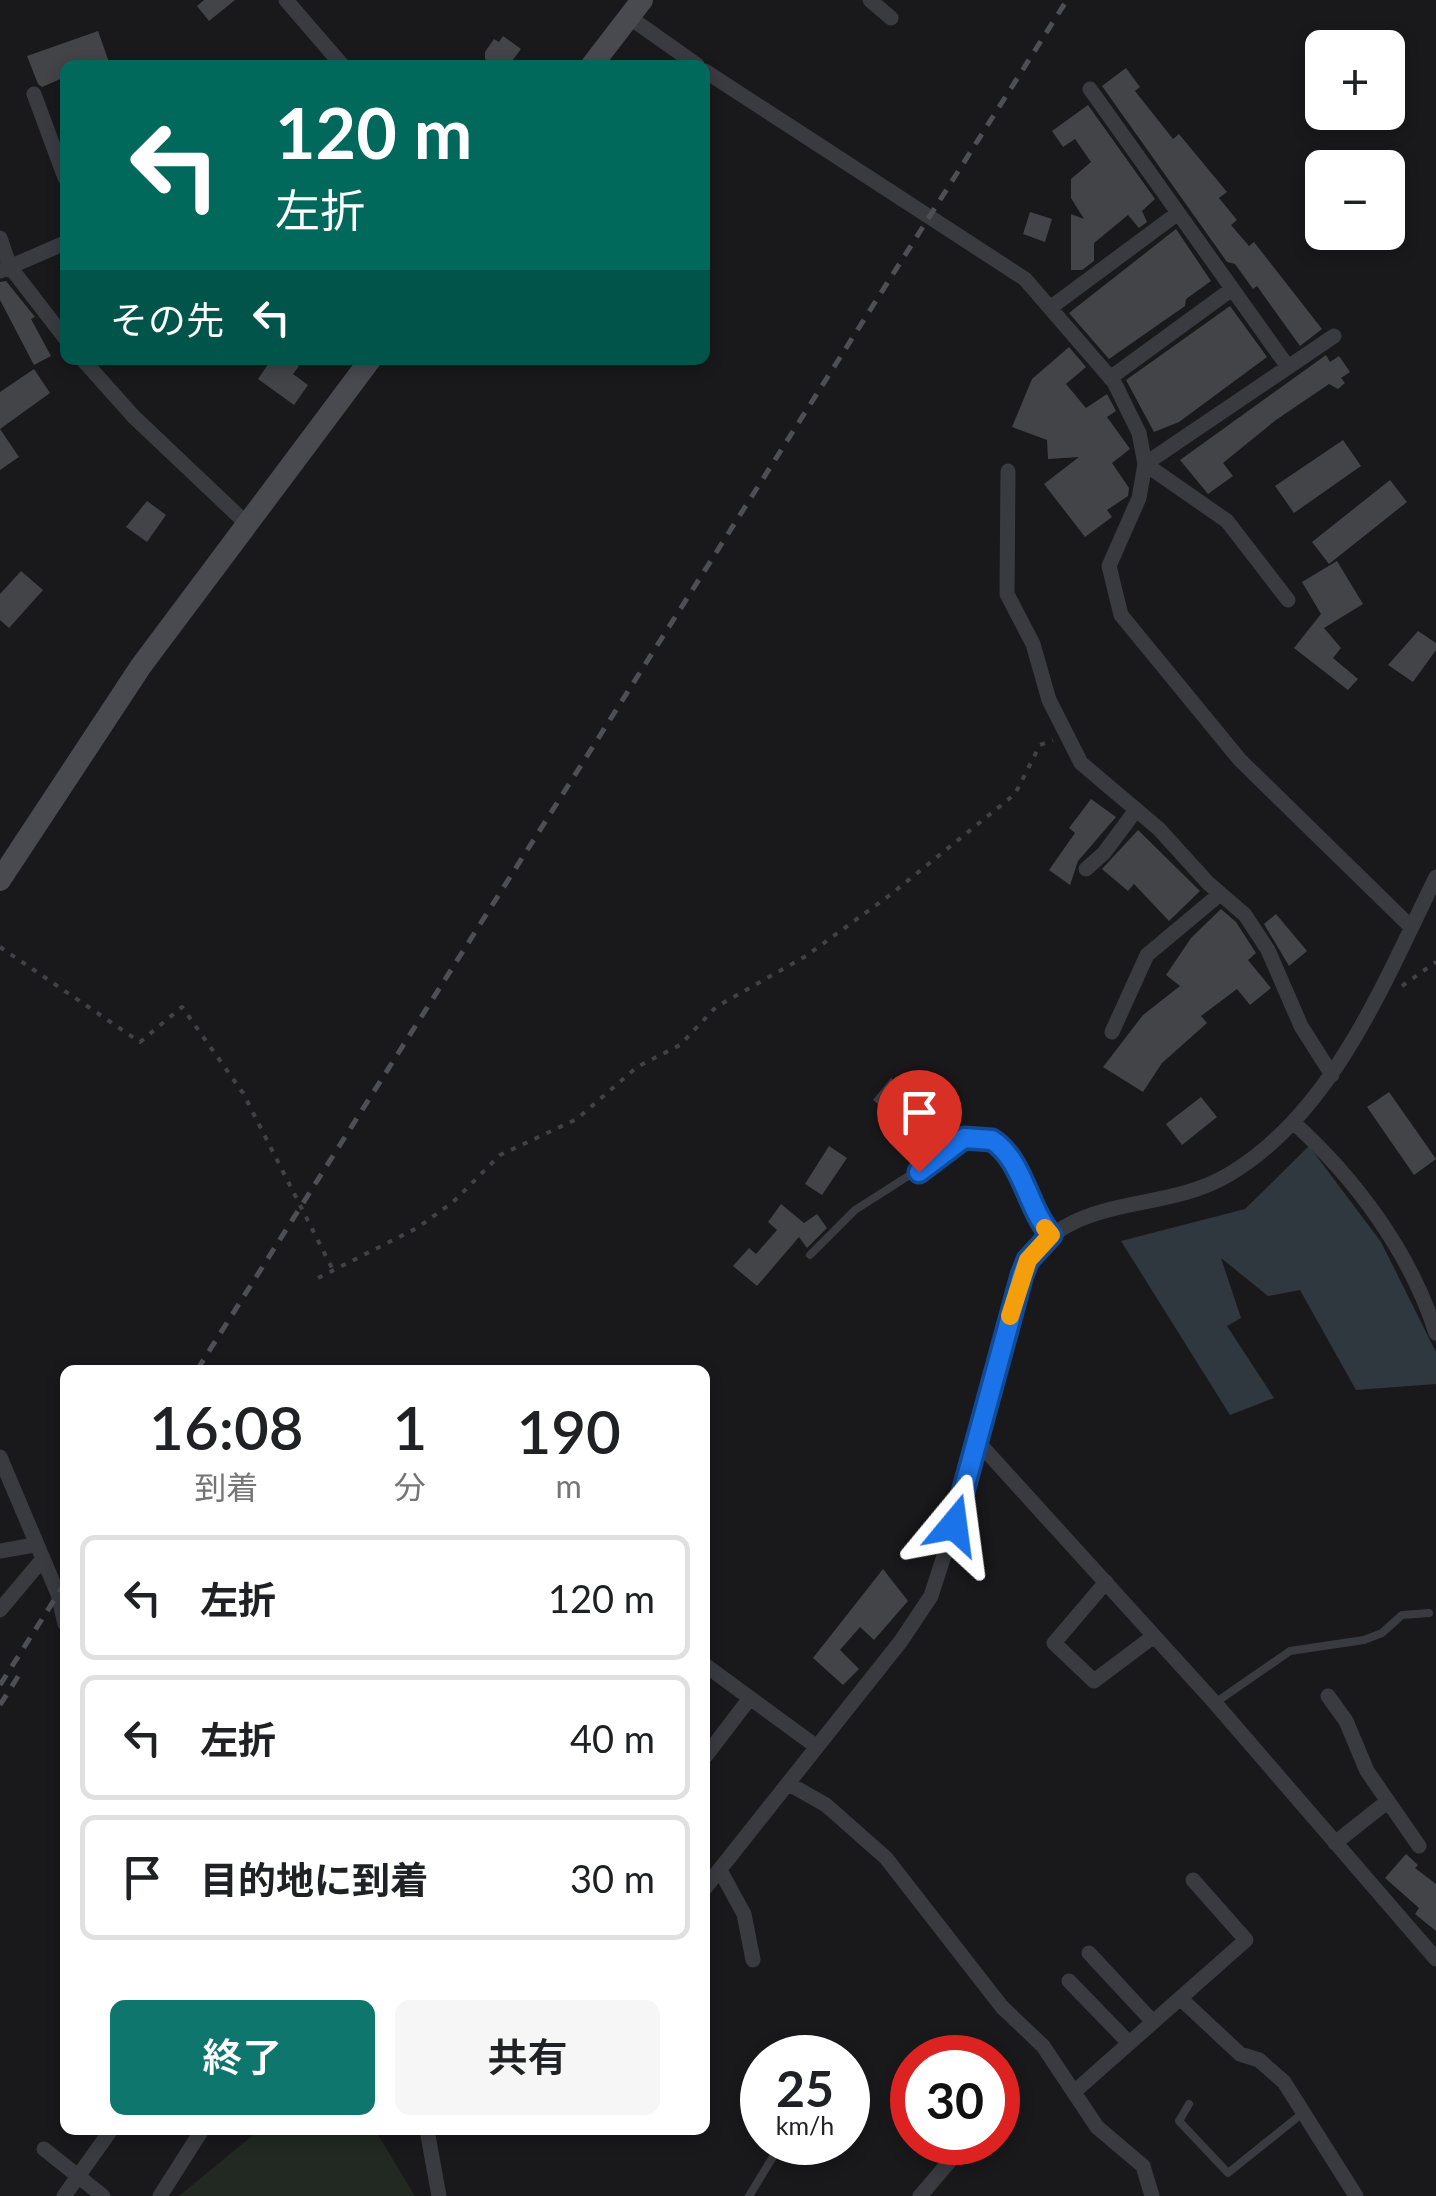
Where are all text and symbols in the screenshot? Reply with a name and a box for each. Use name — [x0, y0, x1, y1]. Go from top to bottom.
map controls — [1305, 30, 1405, 250]
button: + — [1305, 30, 1405, 130]
text: 120 m — [275, 90, 472, 174]
icon: left — [110, 100, 240, 230]
button: − — [1305, 150, 1405, 250]
text: 左折 — [275, 183, 365, 237]
icon: left — [244, 290, 299, 345]
text: その先 — [110, 296, 224, 342]
pin — [877, 1070, 962, 1173]
icon: arrive — [892, 1085, 947, 1140]
text: 16:08 — [149, 1391, 304, 1463]
text: 1 — [393, 1391, 427, 1463]
text: 190 — [517, 1395, 621, 1467]
text: m — [556, 1466, 582, 1505]
text: 到着 — [194, 1467, 258, 1506]
text: 分 — [394, 1467, 426, 1506]
position arrow — [902, 1473, 1006, 1577]
icon: left — [115, 1570, 170, 1625]
text: 120 m — [548, 1575, 655, 1621]
text: 左折 — [200, 1576, 276, 1622]
icon: left — [115, 1710, 170, 1765]
text: 40 m — [570, 1715, 655, 1761]
text: 左折 — [200, 1716, 276, 1762]
icon: arrive — [115, 1850, 170, 1905]
text: 30 m — [570, 1855, 655, 1901]
text: 目的地に到着 — [200, 1856, 428, 1902]
button: 終了 — [110, 2000, 375, 2115]
button: 共有 — [395, 2000, 660, 2115]
speed limit sign: 30 — [890, 2035, 1020, 2165]
text: 25 — [776, 2058, 834, 2118]
text: km/h — [776, 2110, 834, 2140]

